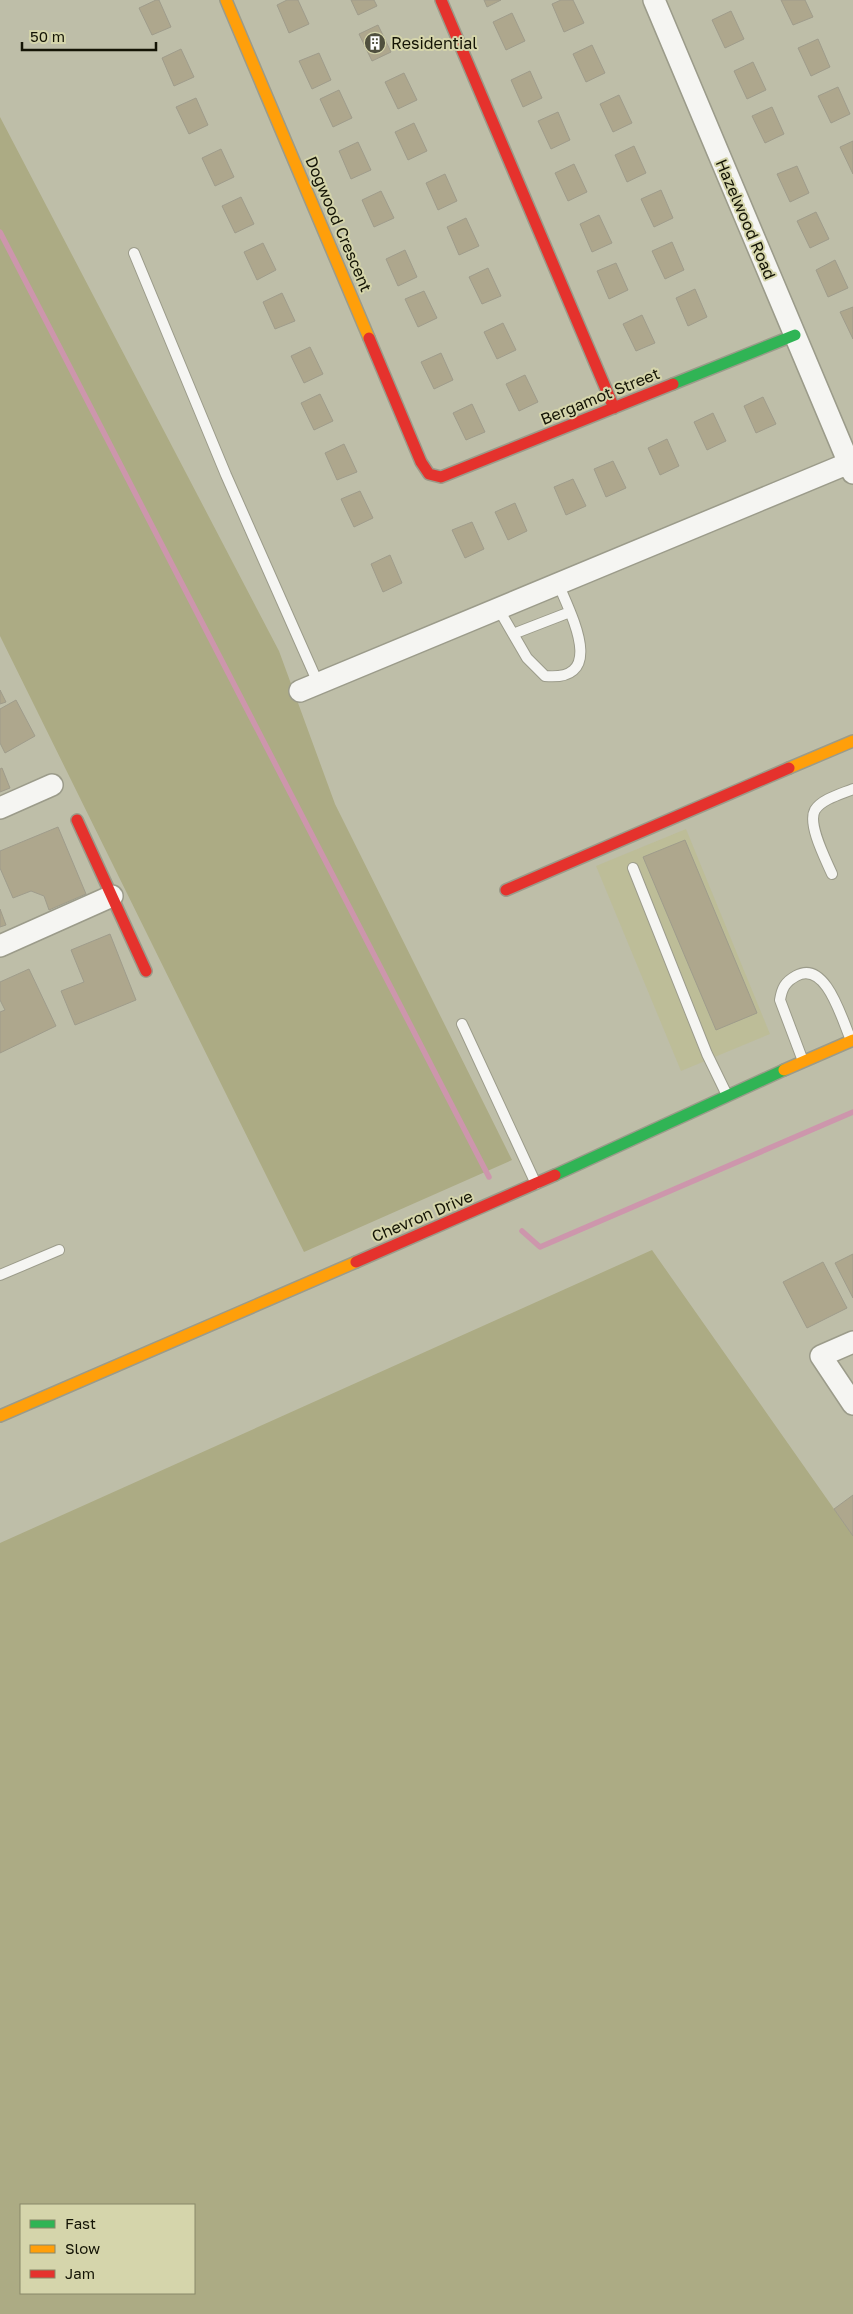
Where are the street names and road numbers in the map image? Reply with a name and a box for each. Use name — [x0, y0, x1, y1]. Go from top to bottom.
street label: Dogwood Crescent — [301, 153, 377, 295]
street label: Hazelwood Road — [712, 156, 780, 282]
street label: Bergamot Street — [538, 363, 662, 429]
street label: Chevron Drive — [368, 1186, 476, 1246]

